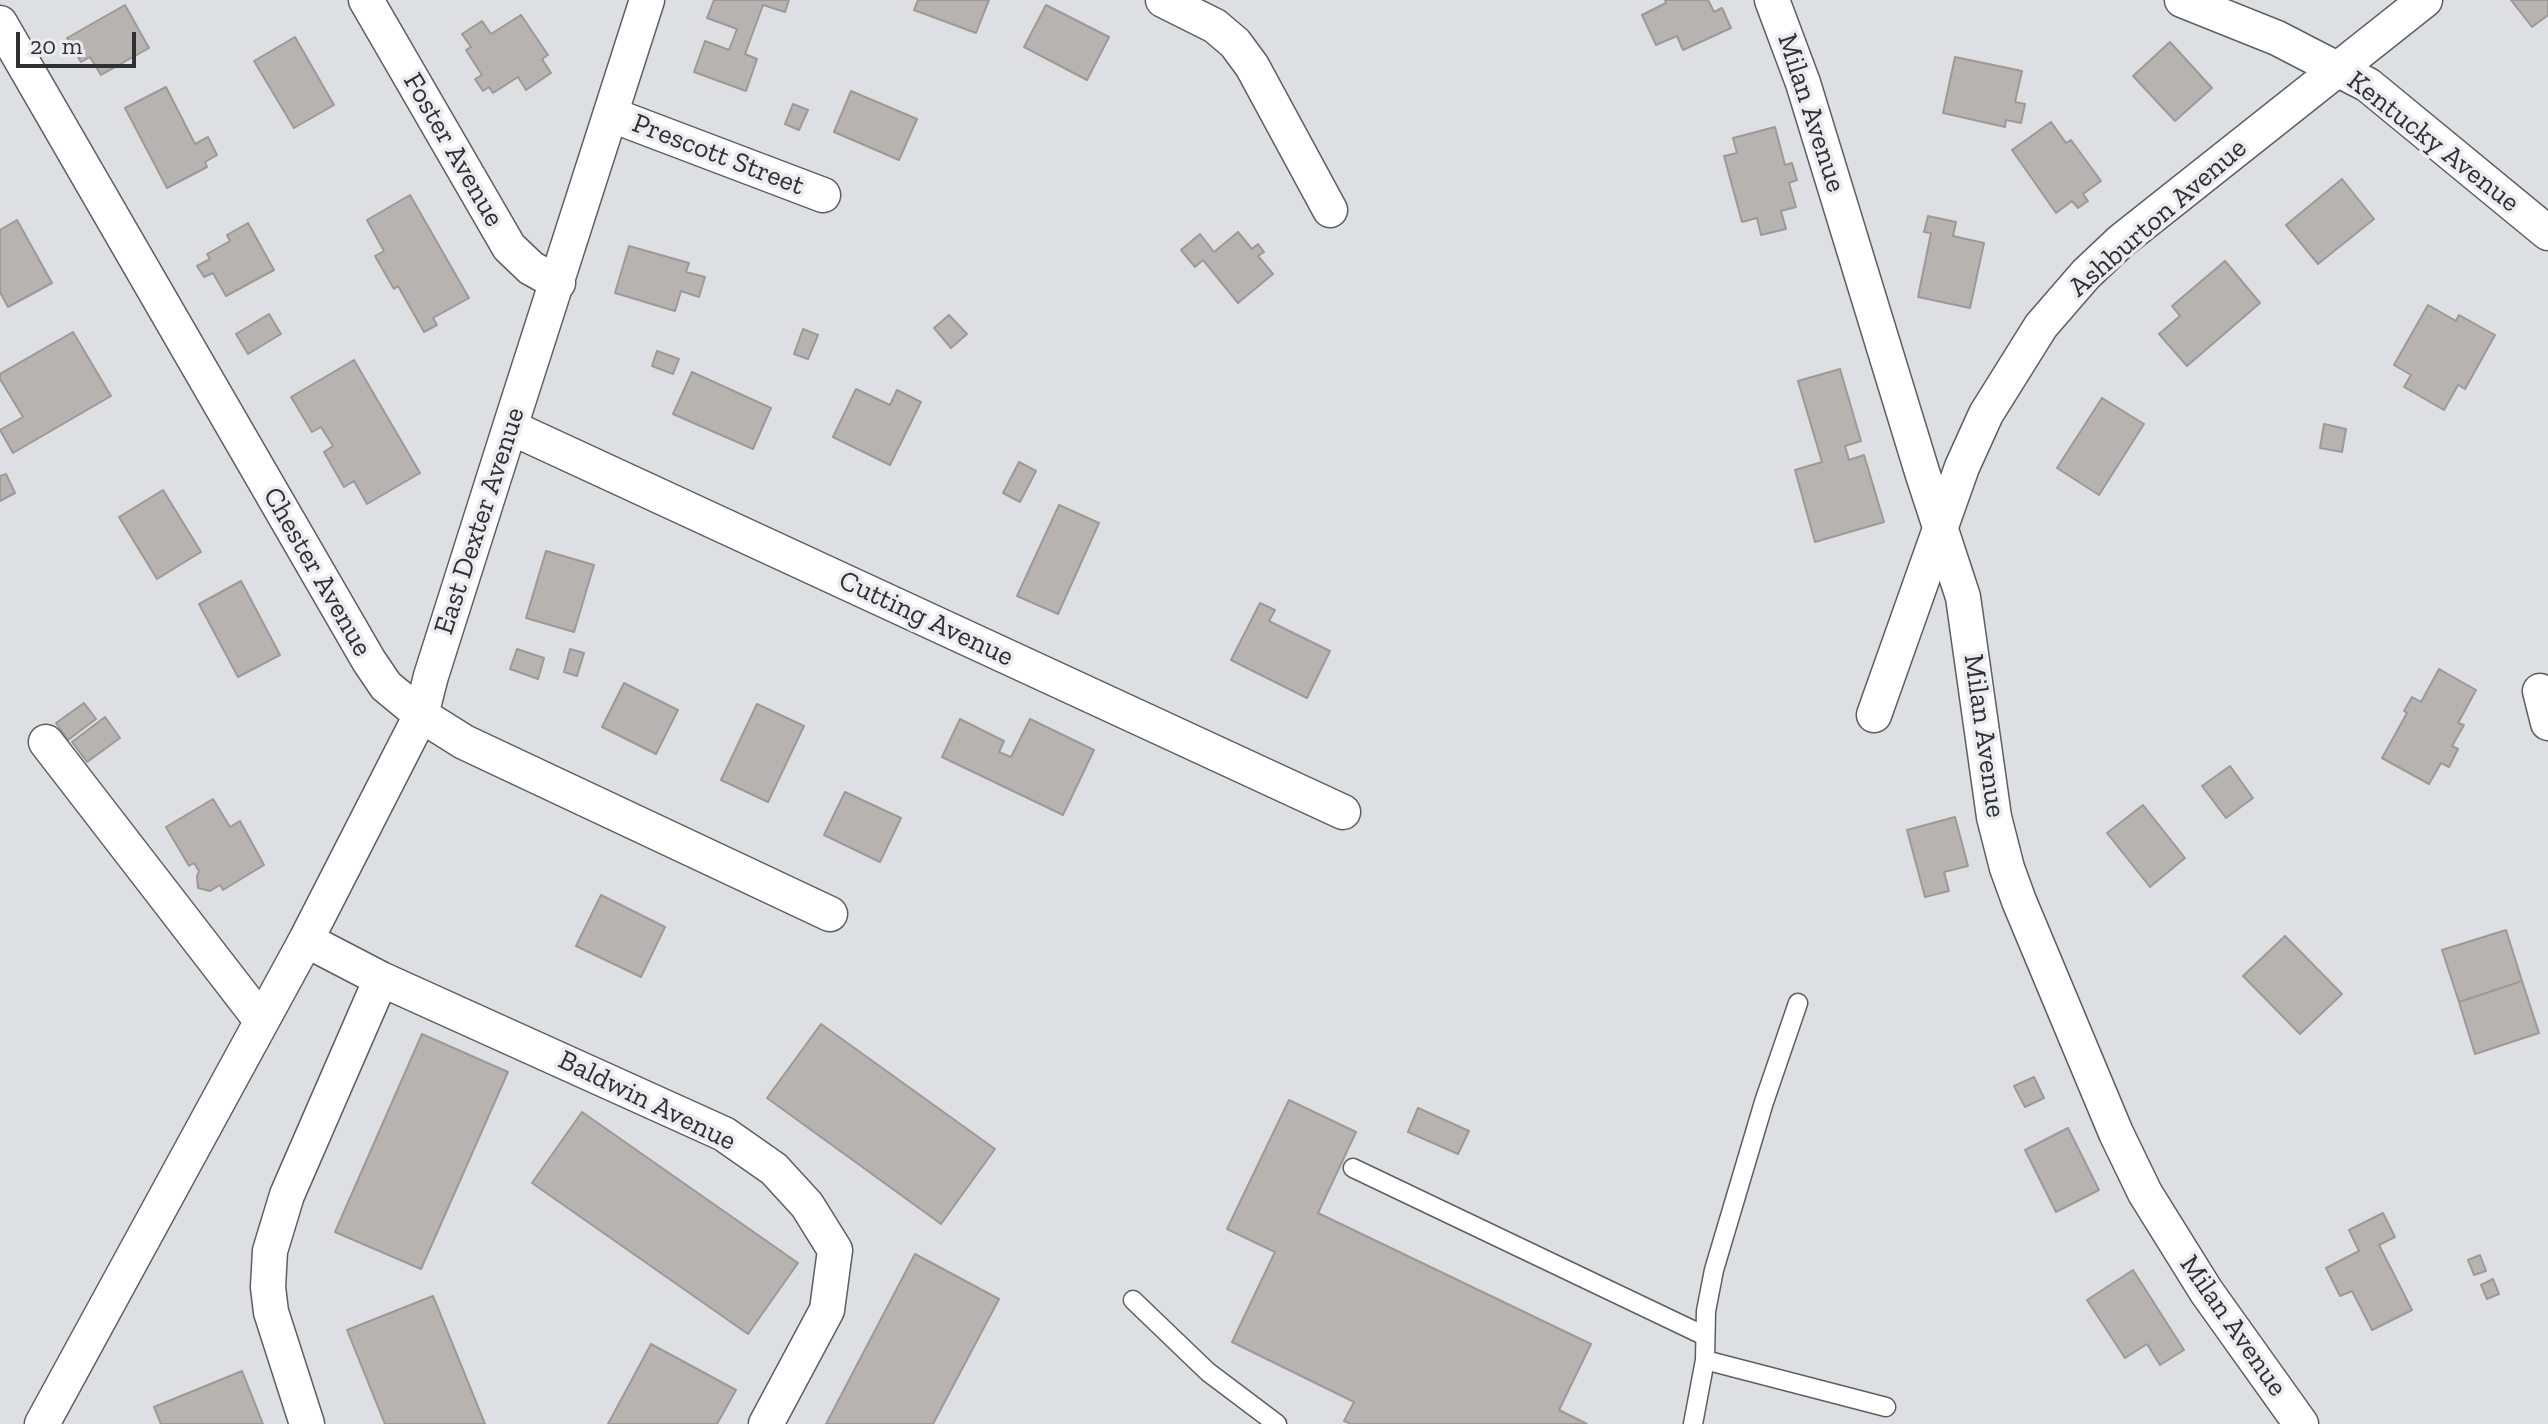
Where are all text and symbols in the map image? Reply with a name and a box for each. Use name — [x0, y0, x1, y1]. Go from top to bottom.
scale bar — [20, 16, 140, 66]
street label: Milan Avenue — [1770, 30, 1852, 196]
text: 20 m — [30, 31, 82, 60]
street label: Kentucky Avenue — [2340, 64, 2526, 220]
street label: Foster Avenue — [395, 67, 511, 233]
street label: Prescott Street — [627, 107, 809, 203]
street label: Ashburton Avenue — [2062, 132, 2254, 304]
street label: East Dexter Avenue — [428, 403, 532, 639]
street label: Chester Avenue — [255, 482, 379, 662]
street label: Cutting Avenue — [833, 564, 1019, 674]
street label: Milan Avenue — [1956, 652, 2012, 820]
street label: Baldwin Avenue — [553, 1044, 741, 1158]
street label: Milan Avenue — [2172, 1249, 2294, 1403]

